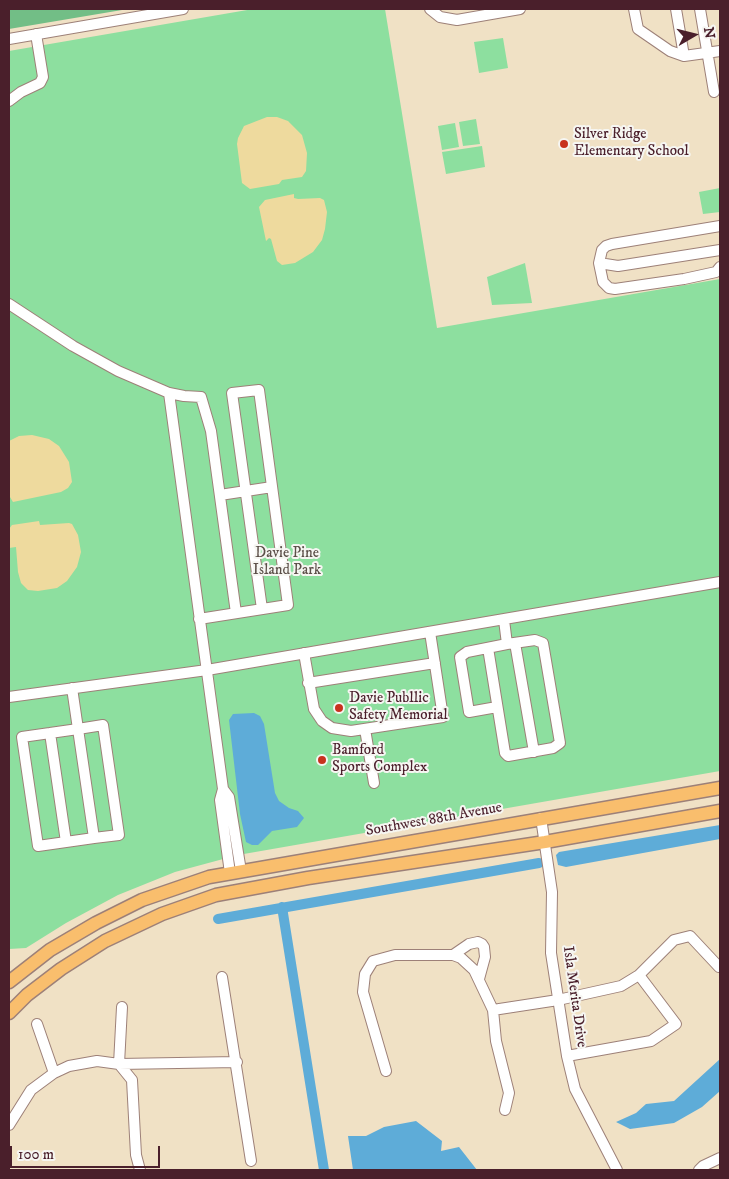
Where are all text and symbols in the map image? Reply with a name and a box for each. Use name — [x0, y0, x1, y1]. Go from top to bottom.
north arrow — [669, 10, 719, 60]
text: N — [699, 26, 719, 40]
place label: Silver Ridge Elementary School — [574, 126, 689, 161]
marker: Silver Ridge Elementary School — [558, 138, 570, 150]
park label: Davie Pine Island Park — [253, 545, 321, 580]
place label: Davie Publlic Safety Memorial — [349, 690, 448, 725]
marker: Davie Publlic Safety Memorial — [333, 702, 345, 714]
place label: Bamford Sports Complex — [332, 742, 427, 777]
marker: Bamford Sports Complex — [316, 754, 328, 766]
street label: Southwest 88th Avenue — [365, 799, 503, 841]
street label: Isla Merita Drive — [558, 945, 590, 1049]
scale bar — [12, 1136, 162, 1168]
text: 100 m — [18, 1145, 54, 1164]

